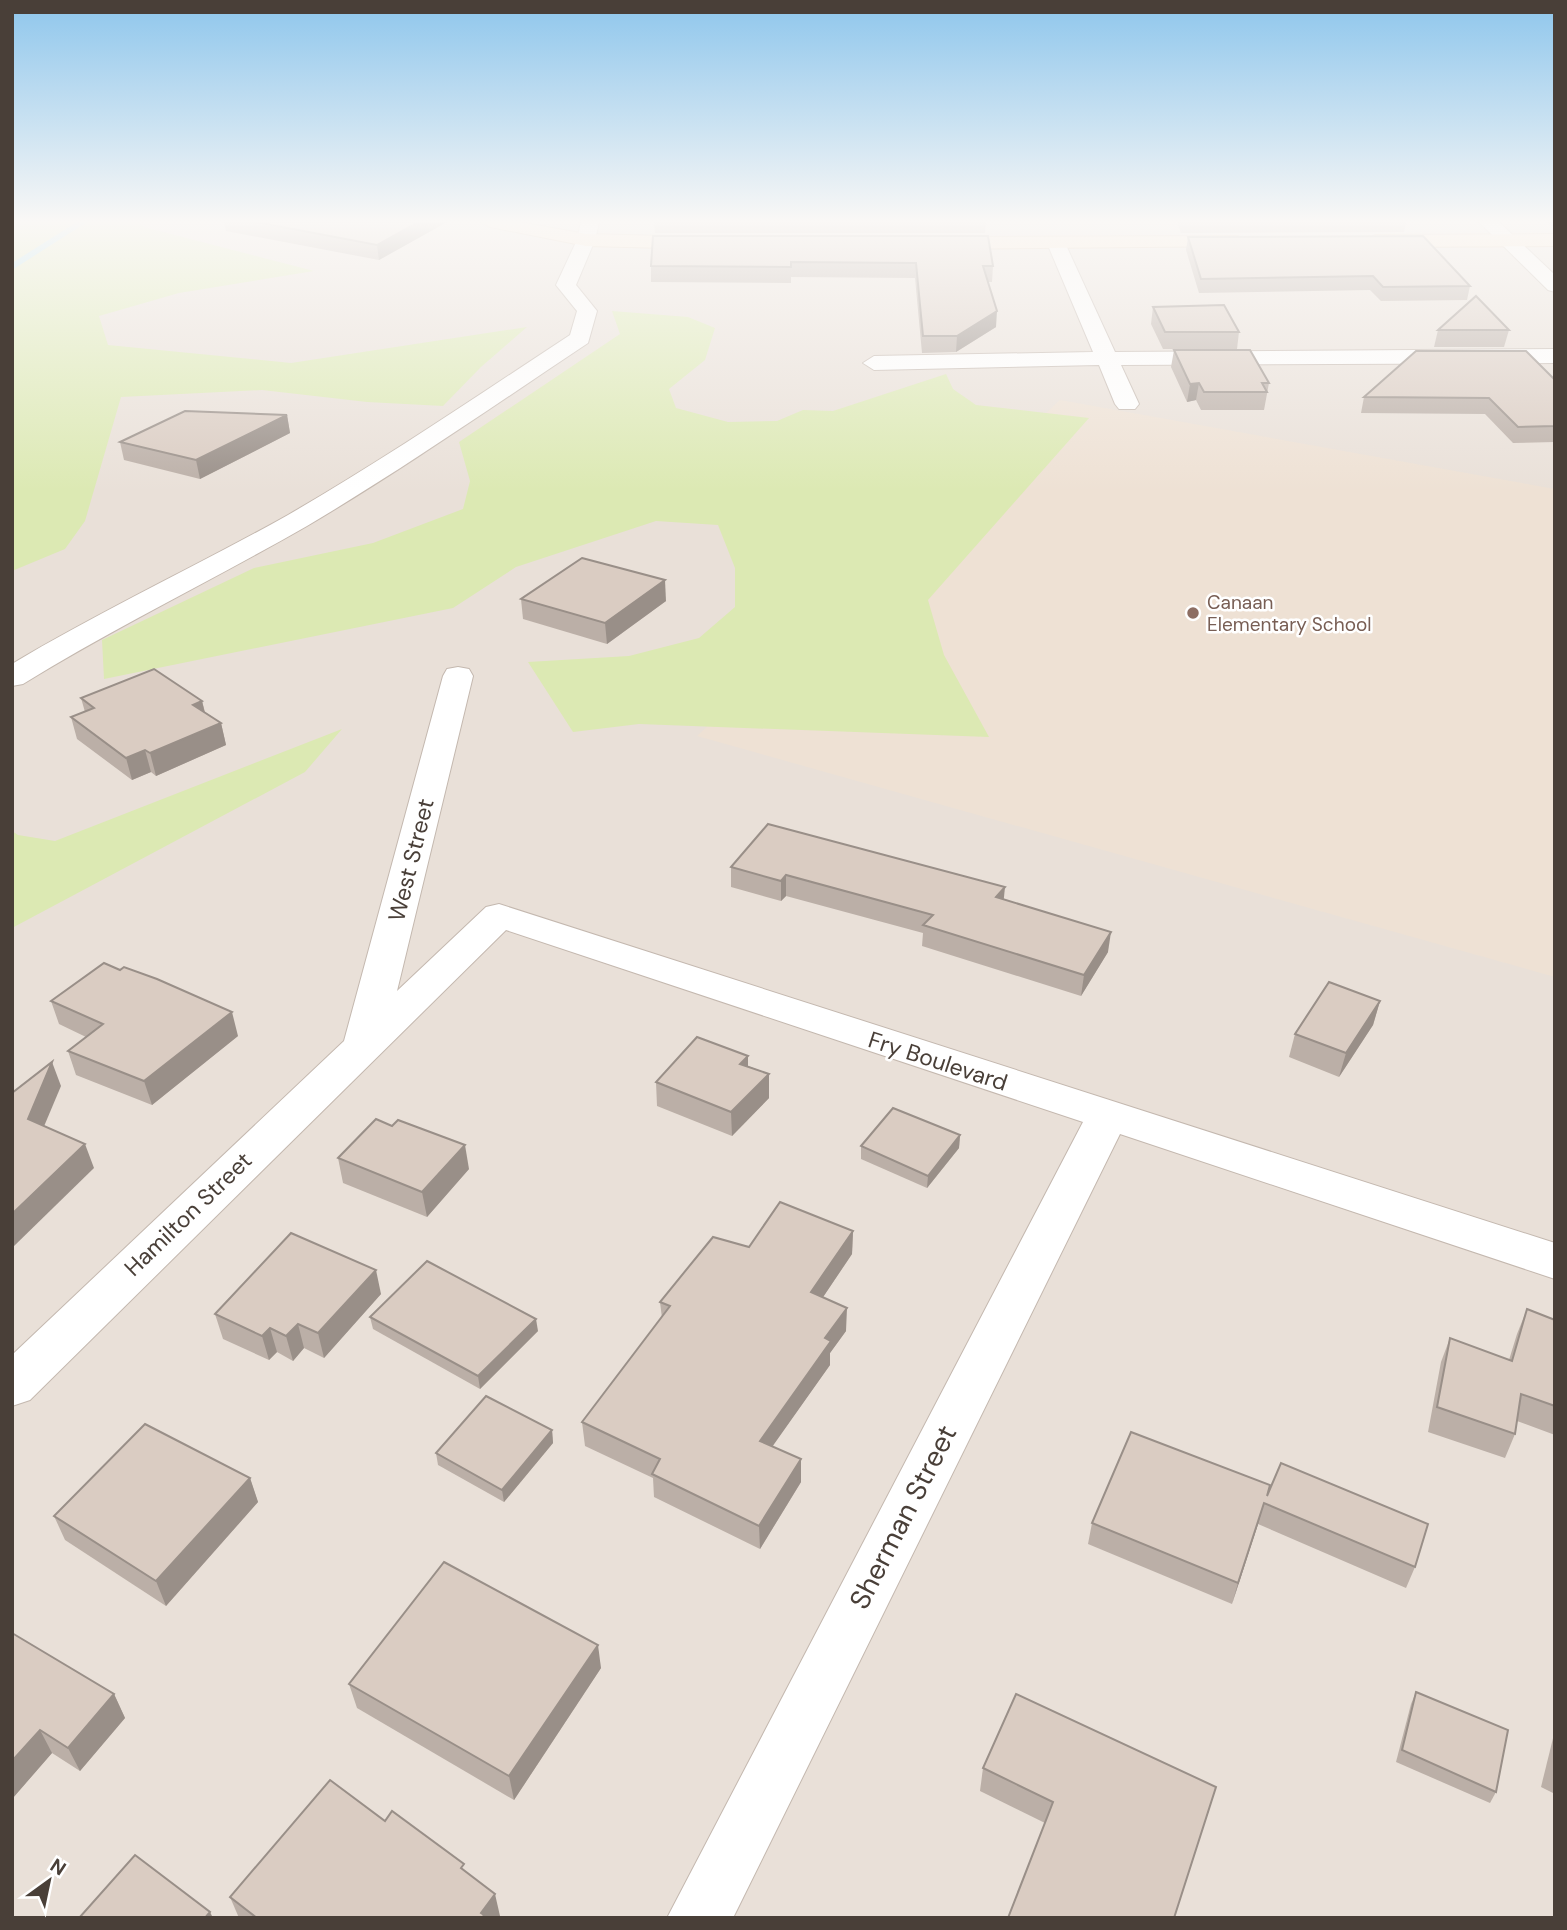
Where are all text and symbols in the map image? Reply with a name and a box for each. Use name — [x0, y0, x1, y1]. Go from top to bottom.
place label: Canaan Elementary School — [1207, 590, 1371, 637]
marker: Canaan Elementary School — [1185, 605, 1201, 621]
street label: West Street — [381, 795, 441, 925]
street label: Fry Boulevard — [865, 1024, 1011, 1098]
street label: Hamilton Street — [118, 1145, 258, 1283]
street label: Sherman Street — [841, 1419, 965, 1615]
north arrow — [14, 1846, 84, 1916]
text: N — [45, 1853, 71, 1881]

